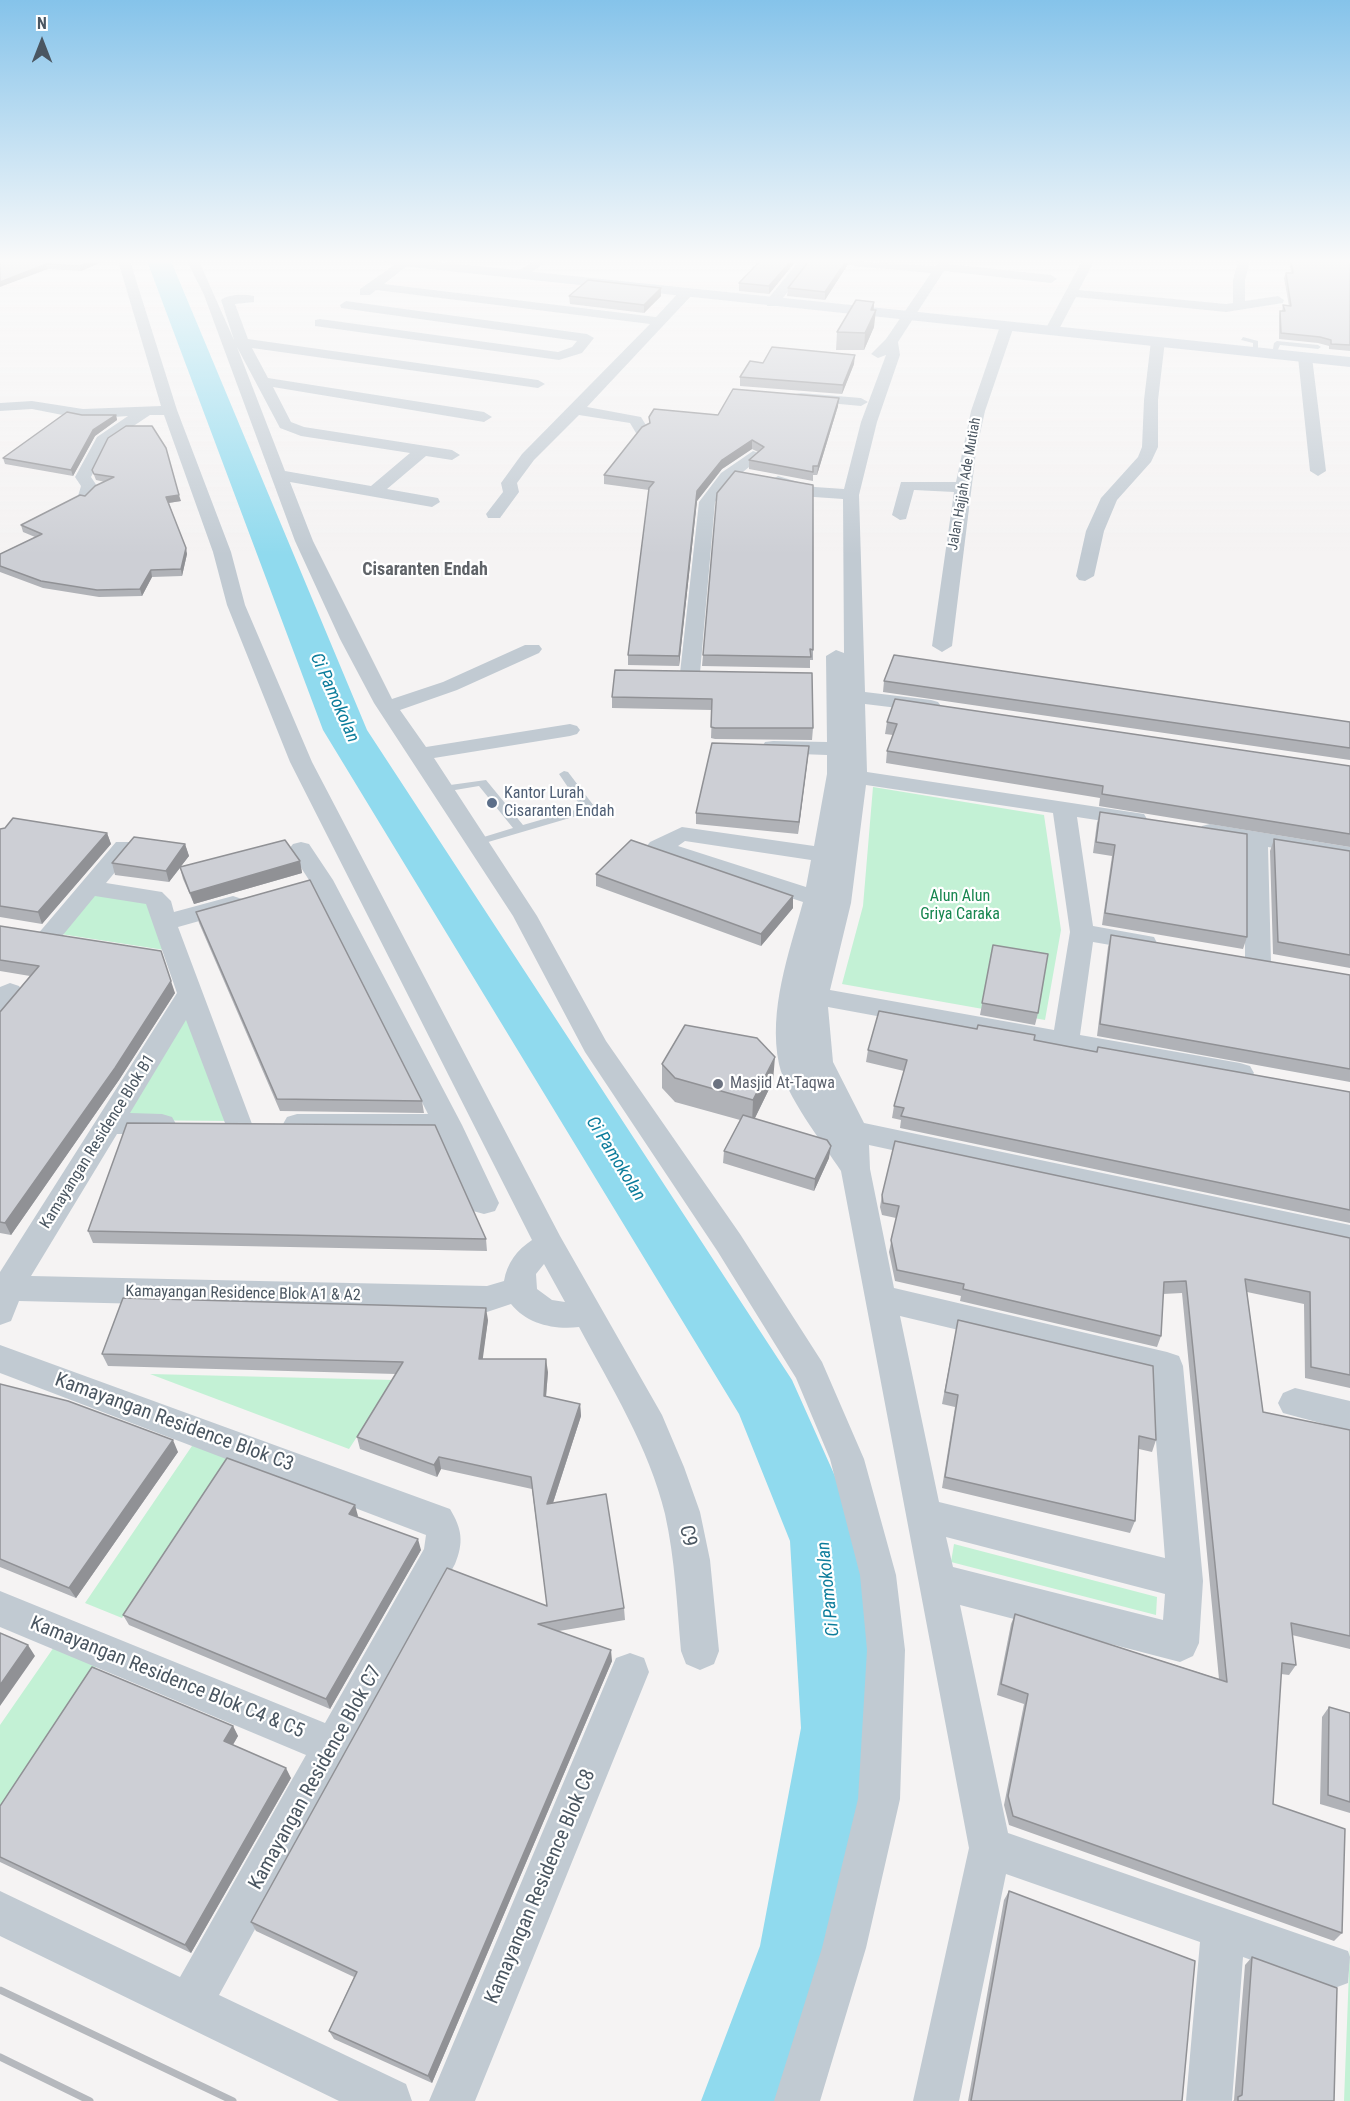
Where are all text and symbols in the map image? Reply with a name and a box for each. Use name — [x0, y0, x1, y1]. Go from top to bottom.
north arrow — [12, 12, 72, 72]
text: N — [37, 14, 47, 33]
street label: Jalan Hajjah Ade Mutiah — [945, 416, 985, 552]
district label: Cisaranten Endah — [362, 559, 488, 581]
water label: Ci Pamokolan — [305, 650, 363, 746]
place label: Kantor Lurah Cisaranten Endah — [504, 784, 614, 822]
marker: Kantor Lurah Cisaranten Endah — [485, 796, 499, 810]
park label: Alun Alun Griya Caraka — [920, 887, 1000, 925]
street label: Kamayangan Residence Blok B1 — [36, 1051, 160, 1233]
place label: Masjid At-Taqwa — [730, 1074, 835, 1094]
marker: Masjid At-Taqwa — [711, 1077, 725, 1091]
water label: Ci Pamokolan — [581, 1113, 649, 1205]
street label: Kamayangan Residence Blok A1 & A2 — [125, 1282, 361, 1306]
street label: Kamayangan Residence Blok C3 — [51, 1369, 297, 1477]
street label: C9 — [673, 1523, 701, 1549]
water label: Ci Pamokolan — [813, 1540, 845, 1638]
street label: Kamayangan Residence Blok C4 & C5 — [26, 1612, 308, 1744]
street label: Kamayangan Residence Blok C7 — [244, 1662, 388, 1894]
street label: Kamayangan Residence Blok C8 — [481, 1766, 601, 2008]

